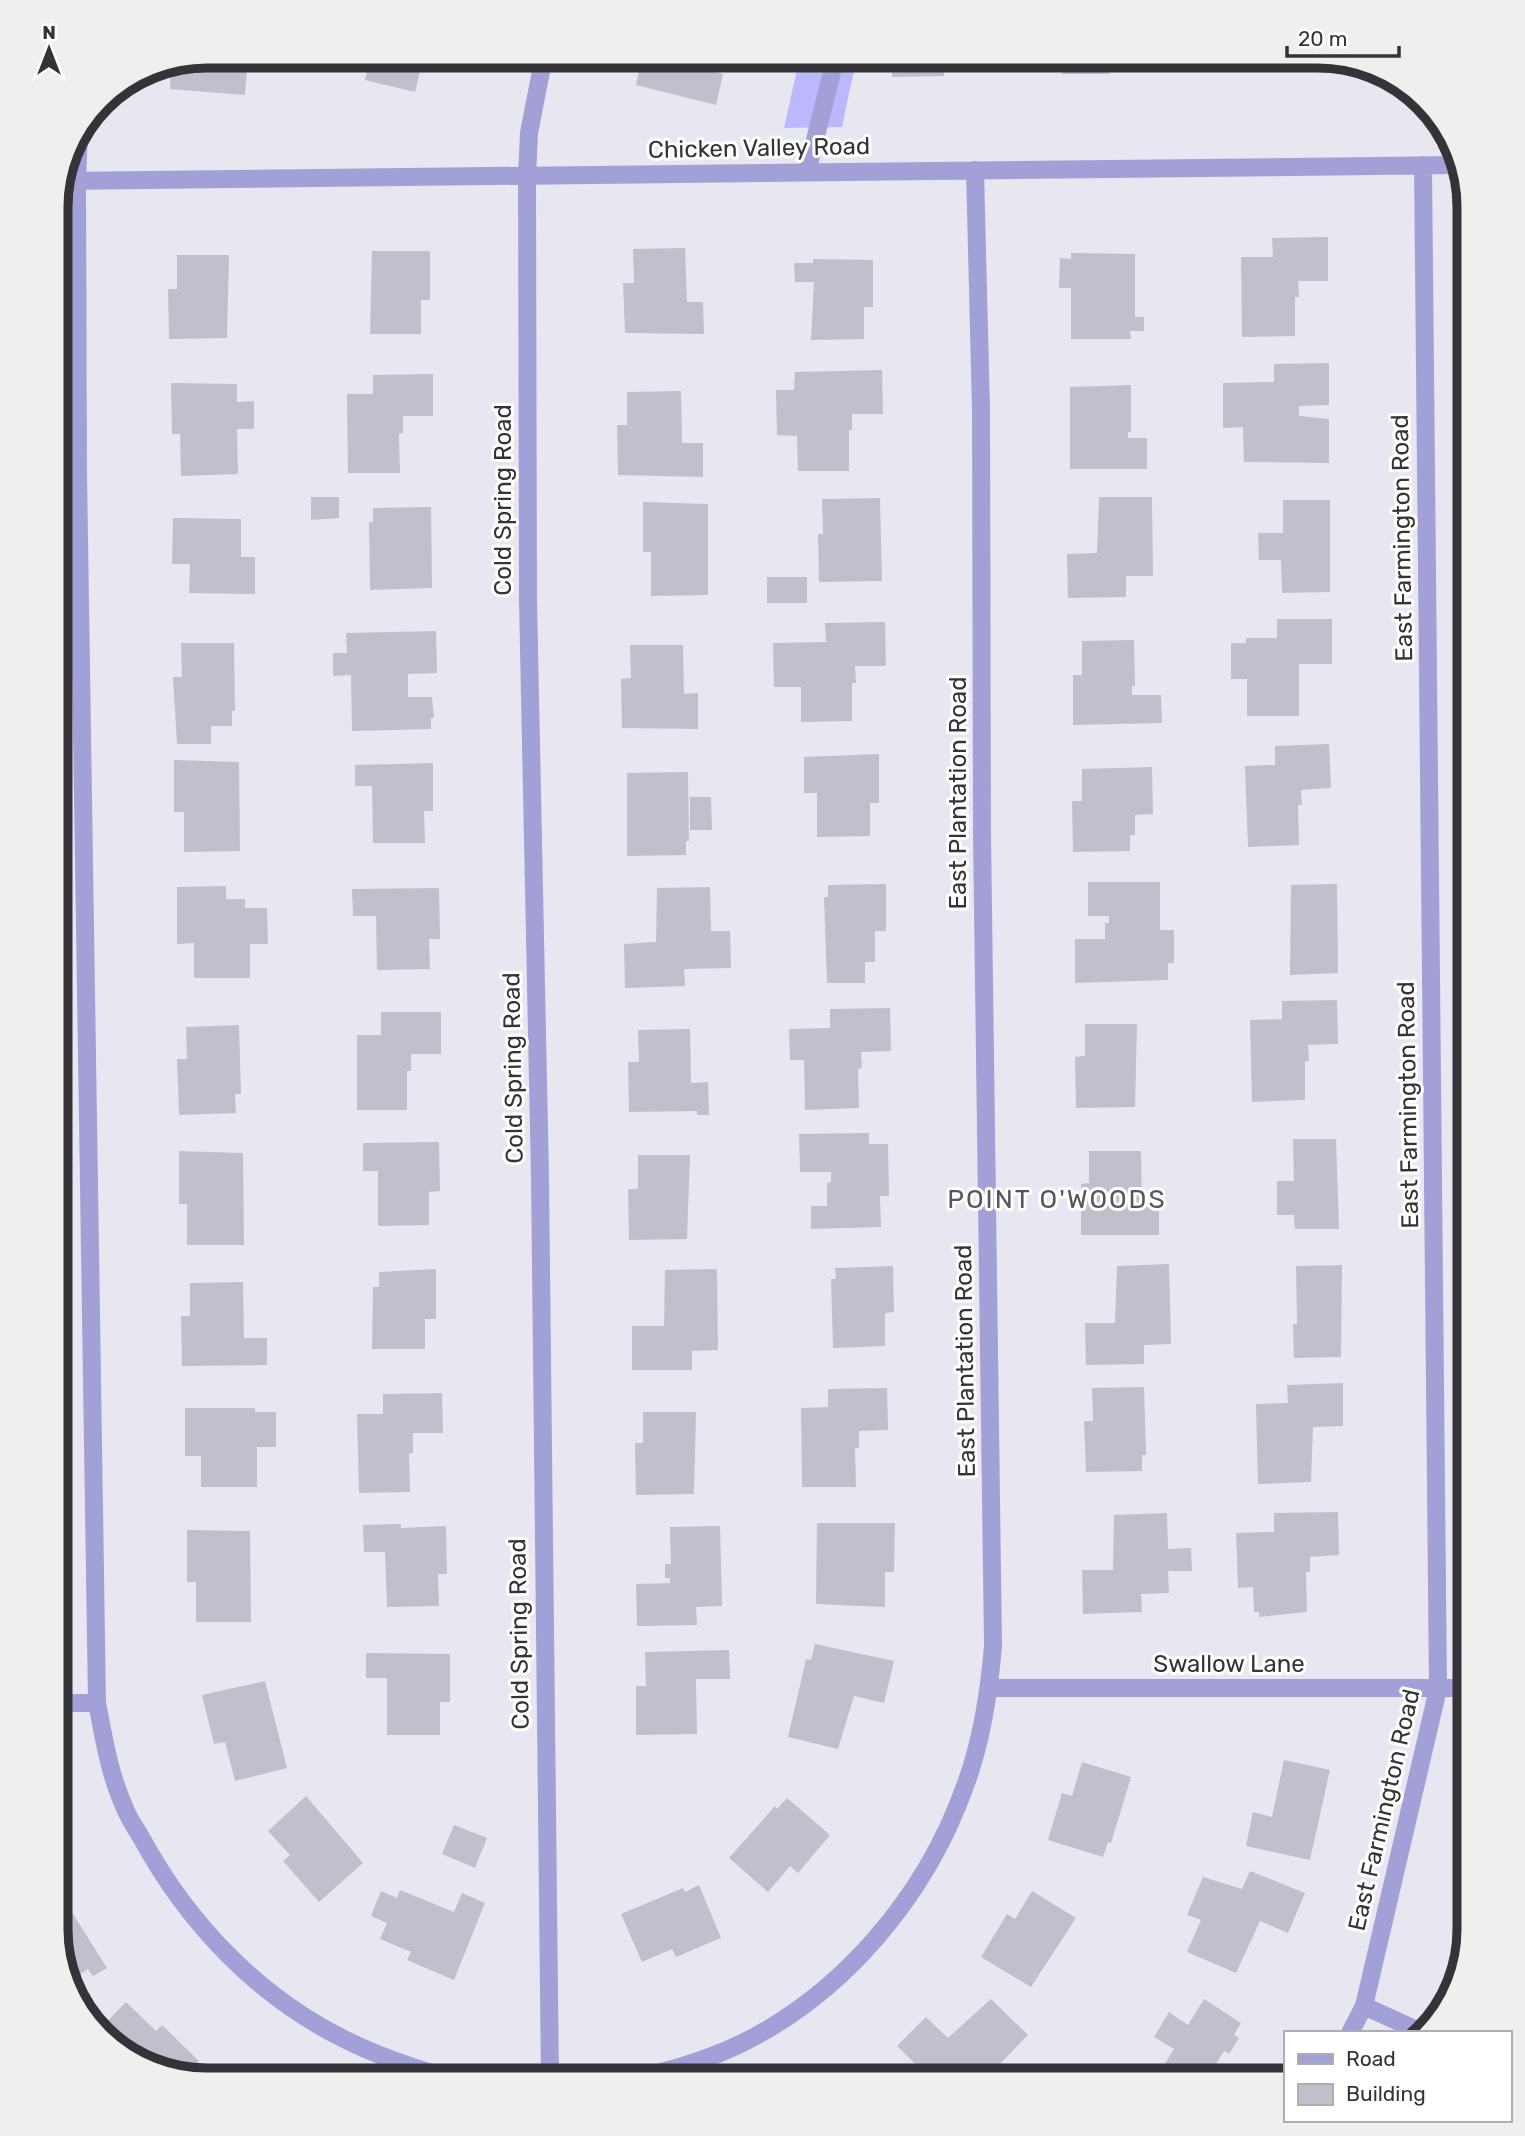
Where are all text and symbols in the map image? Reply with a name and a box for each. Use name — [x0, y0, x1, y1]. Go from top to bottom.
north arrow — [14, 14, 84, 84]
scale bar — [1287, 14, 1399, 58]
text: N — [42, 21, 56, 44]
text: 20 m — [1298, 26, 1347, 51]
street label: Chicken Valley Road — [648, 132, 870, 164]
street label: Cold Spring Road — [489, 404, 517, 596]
street label: East Farmington Road — [1386, 414, 1418, 662]
street label: East Plantation Road — [944, 677, 972, 909]
street label: Cold Spring Road — [497, 972, 529, 1164]
street label: East Farmington Road — [1392, 981, 1424, 1229]
district label: POINT O'WOODS — [947, 1184, 1167, 1215]
street label: East Plantation Road — [949, 1244, 981, 1478]
street label: Cold Spring Road — [503, 1538, 535, 1730]
street label: Swallow Lane — [1153, 1650, 1305, 1678]
street label: East Farmington Road — [1343, 1686, 1425, 1934]
legend — [1284, 2031, 1511, 2122]
text: Road — [1346, 2046, 1396, 2071]
text: Building — [1346, 2081, 1426, 2106]

